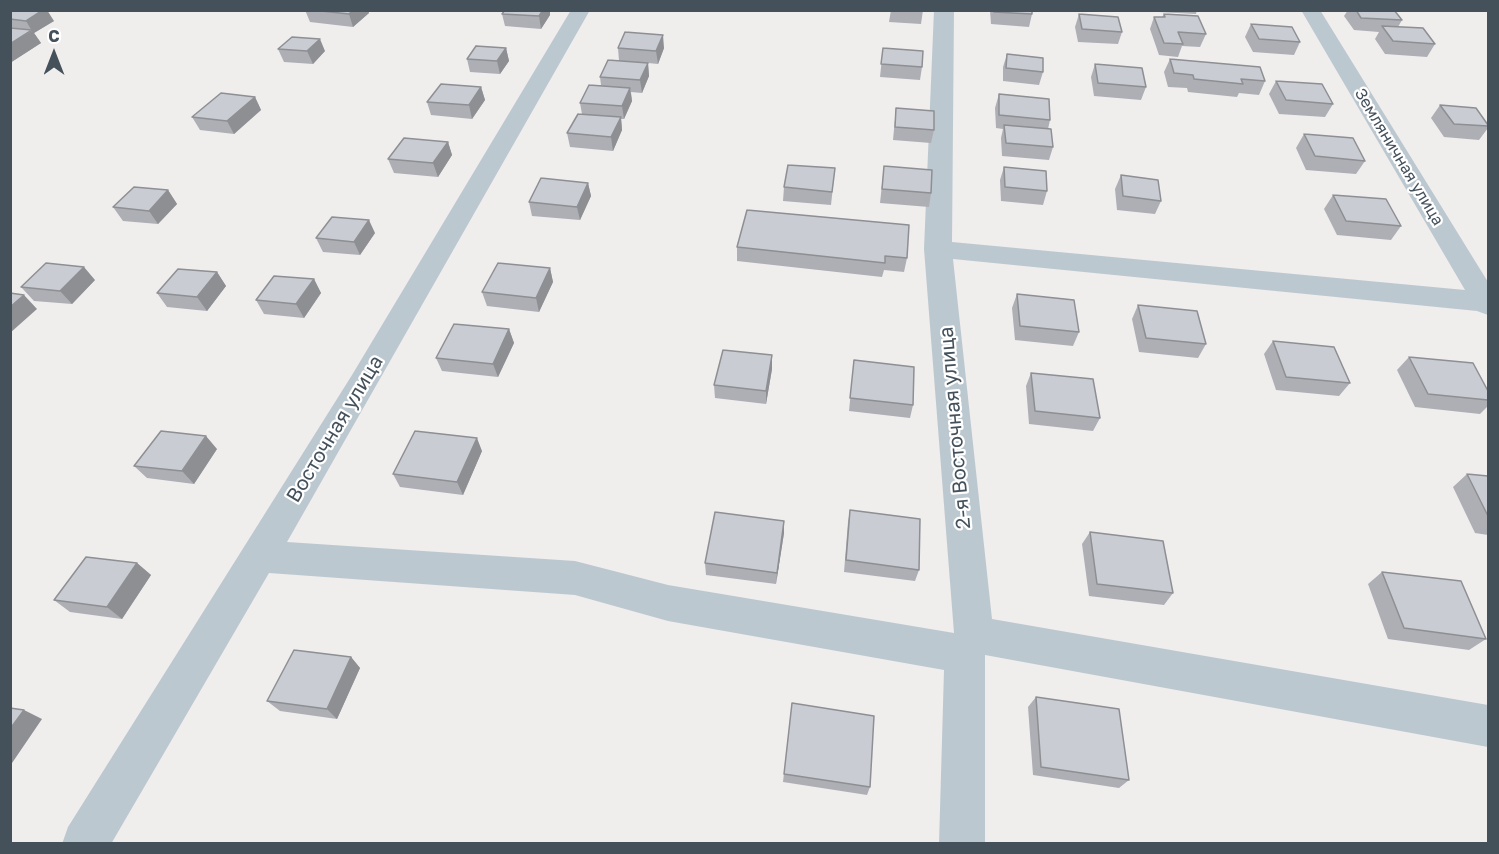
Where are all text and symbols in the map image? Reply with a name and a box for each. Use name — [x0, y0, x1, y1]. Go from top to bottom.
north arrow — [24, 24, 84, 84]
text: С — [48, 26, 60, 46]
street label: Земляничная улица — [1350, 85, 1448, 229]
street label: 2-я Восточная улица — [934, 326, 976, 530]
street label: Восточная улица — [282, 351, 388, 507]

